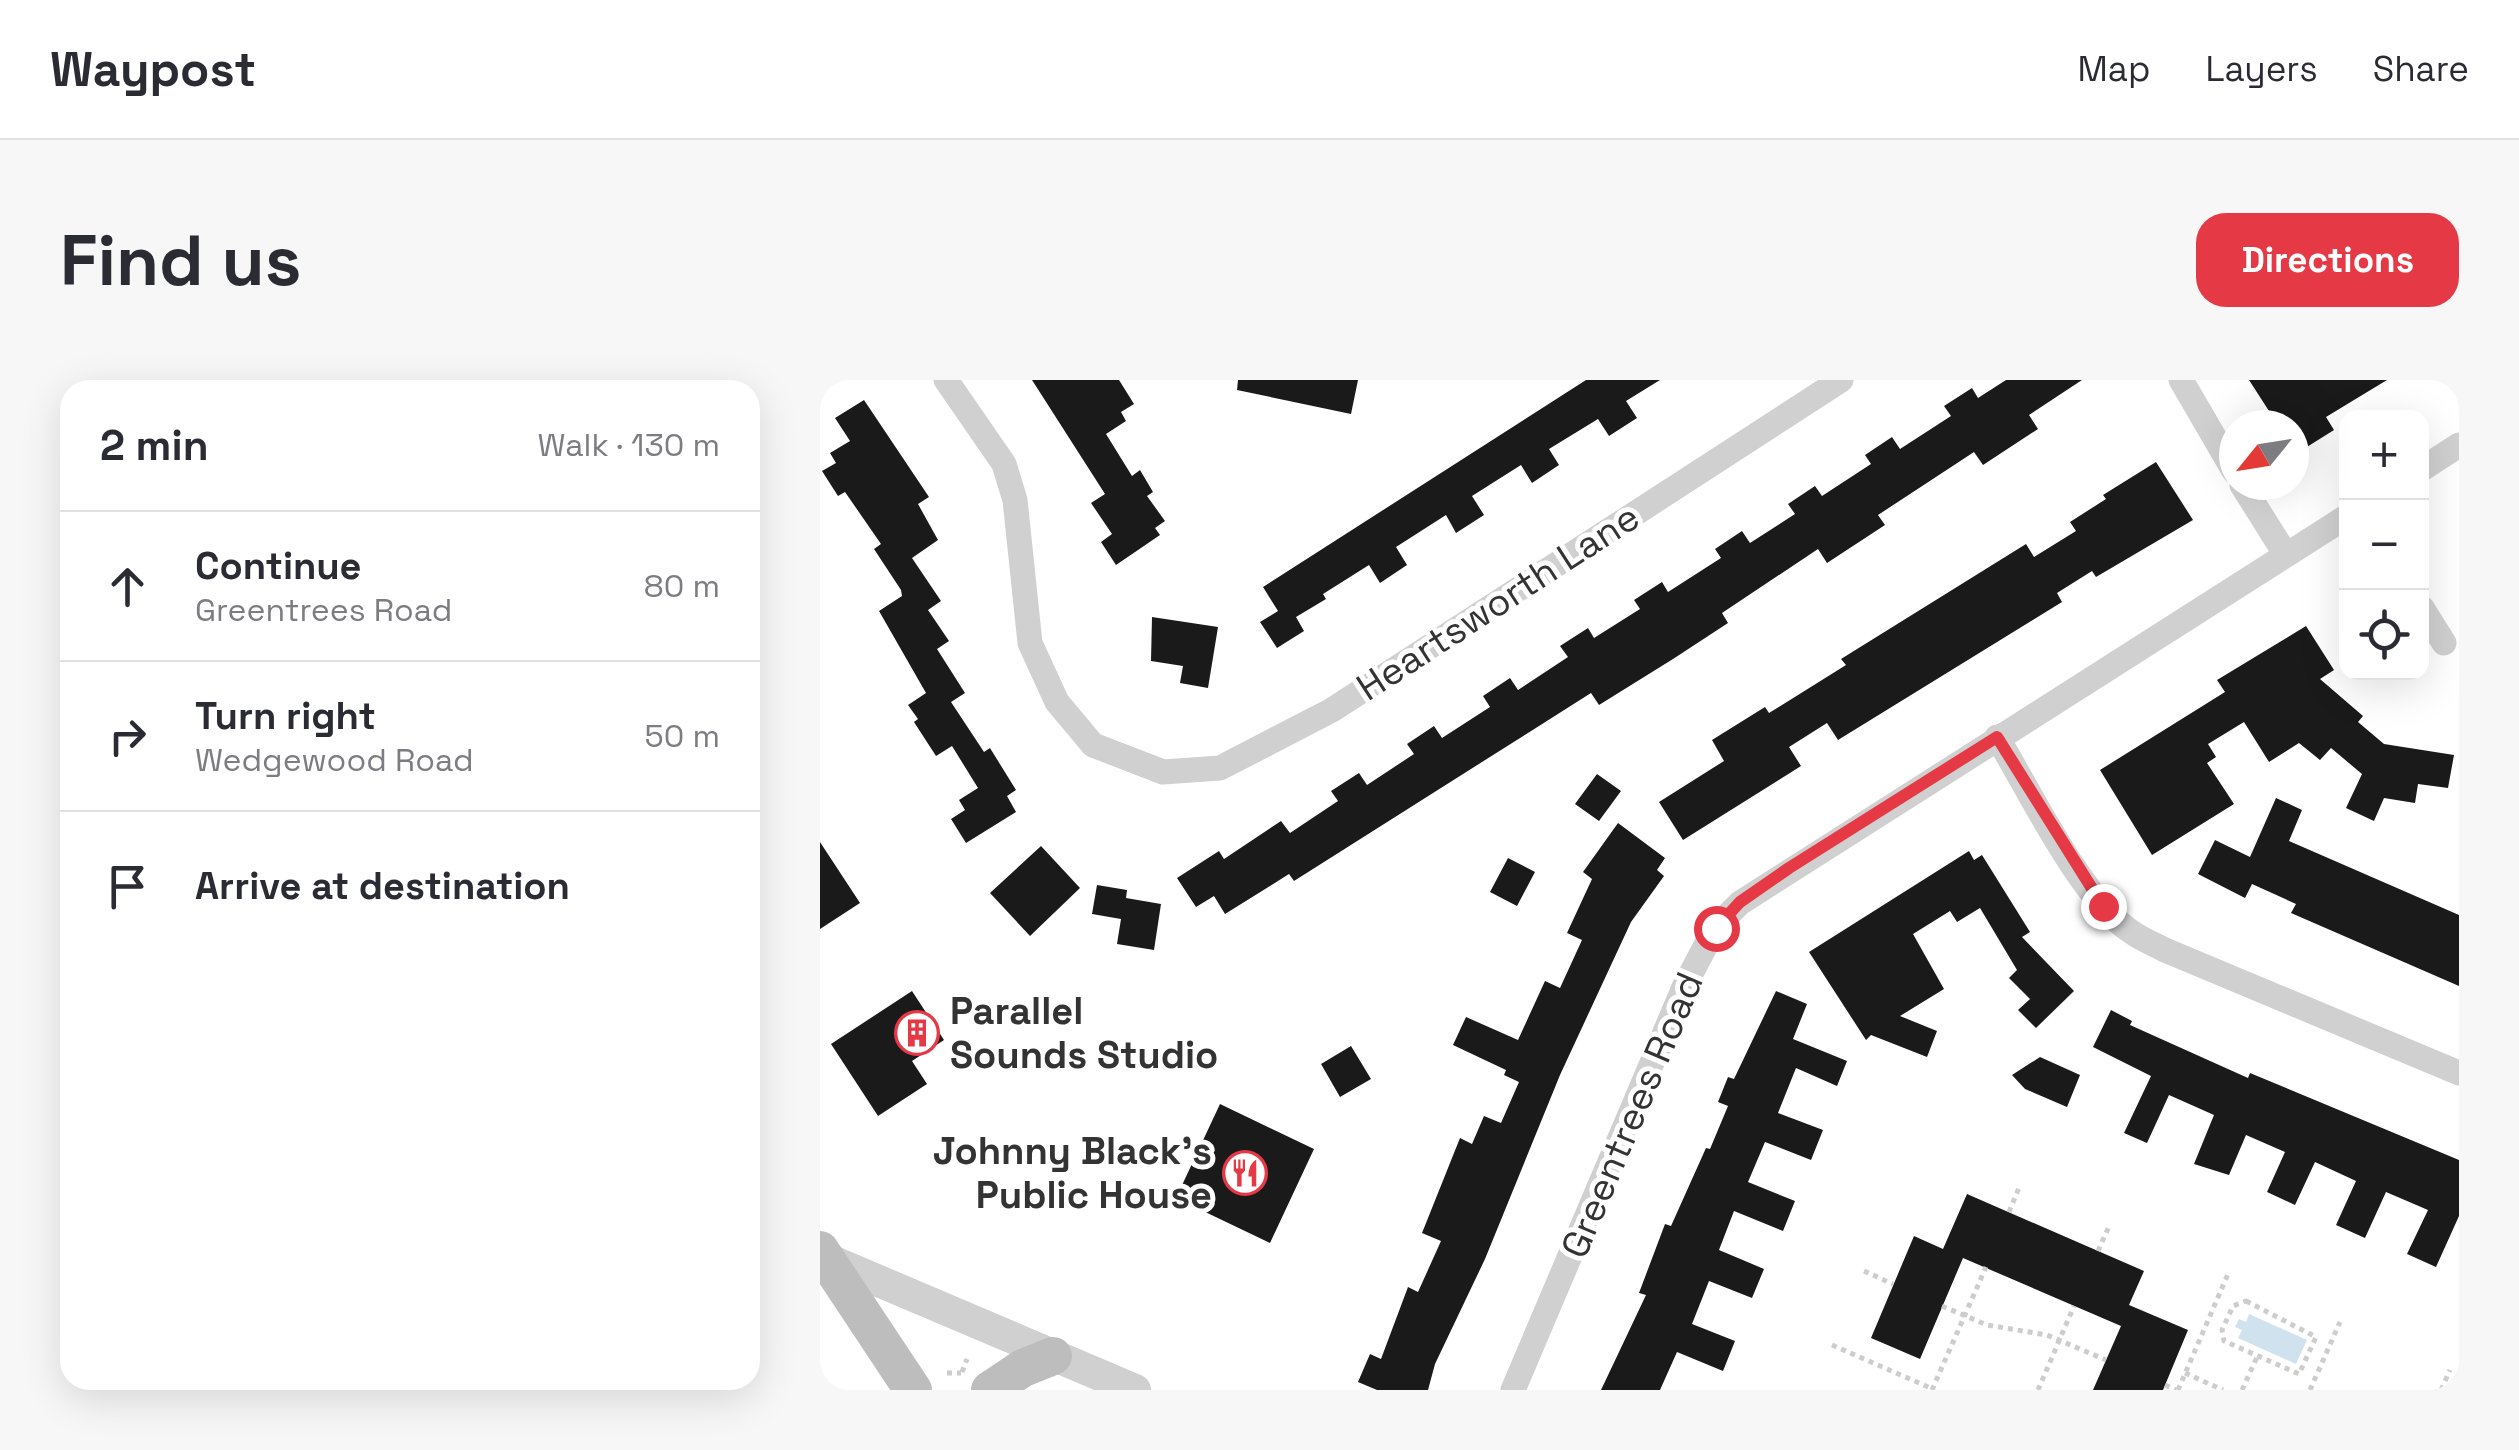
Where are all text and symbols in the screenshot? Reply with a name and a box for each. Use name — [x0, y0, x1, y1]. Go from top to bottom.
text: Waypost — [50, 39, 256, 100]
text: Map — [2077, 47, 2150, 91]
text: Layers — [2205, 47, 2318, 91]
text: Share — [2373, 47, 2469, 91]
button: Directions — [2196, 213, 2459, 307]
text: Find us — [60, 216, 301, 305]
north arrow — [2219, 410, 2309, 500]
map controls — [2339, 410, 2429, 680]
button: + — [2339, 410, 2429, 500]
text: 2 min — [100, 419, 209, 472]
text: Walk · 130 m — [537, 425, 720, 465]
street label: Heartsworth Lane — [1348, 493, 1648, 711]
button: − — [2339, 500, 2429, 590]
text: Continue — [195, 542, 361, 590]
icon: ahead — [100, 559, 155, 614]
text: 80 m — [644, 566, 720, 606]
text: Greentrees Road — [195, 590, 452, 630]
button: locate — [2339, 590, 2429, 680]
text: Turn right — [195, 692, 376, 740]
icon: right — [100, 709, 155, 764]
text: 50 m — [645, 716, 720, 756]
text: Wedgewood Road — [195, 740, 474, 780]
icon: arrive — [100, 859, 155, 914]
text: Arrive at destination — [195, 862, 570, 910]
route end — [2081, 884, 2127, 930]
route start — [1694, 906, 1740, 952]
street label: Greentrees Road — [1550, 965, 1714, 1265]
place label: Parallel Sounds Studio — [950, 987, 1218, 1079]
building icon: Parallel Sounds Studio — [894, 1010, 940, 1056]
place label: Johnny Black's Public House — [933, 1127, 1212, 1219]
restaurant icon: Johnny Black's Public House — [1222, 1150, 1268, 1196]

